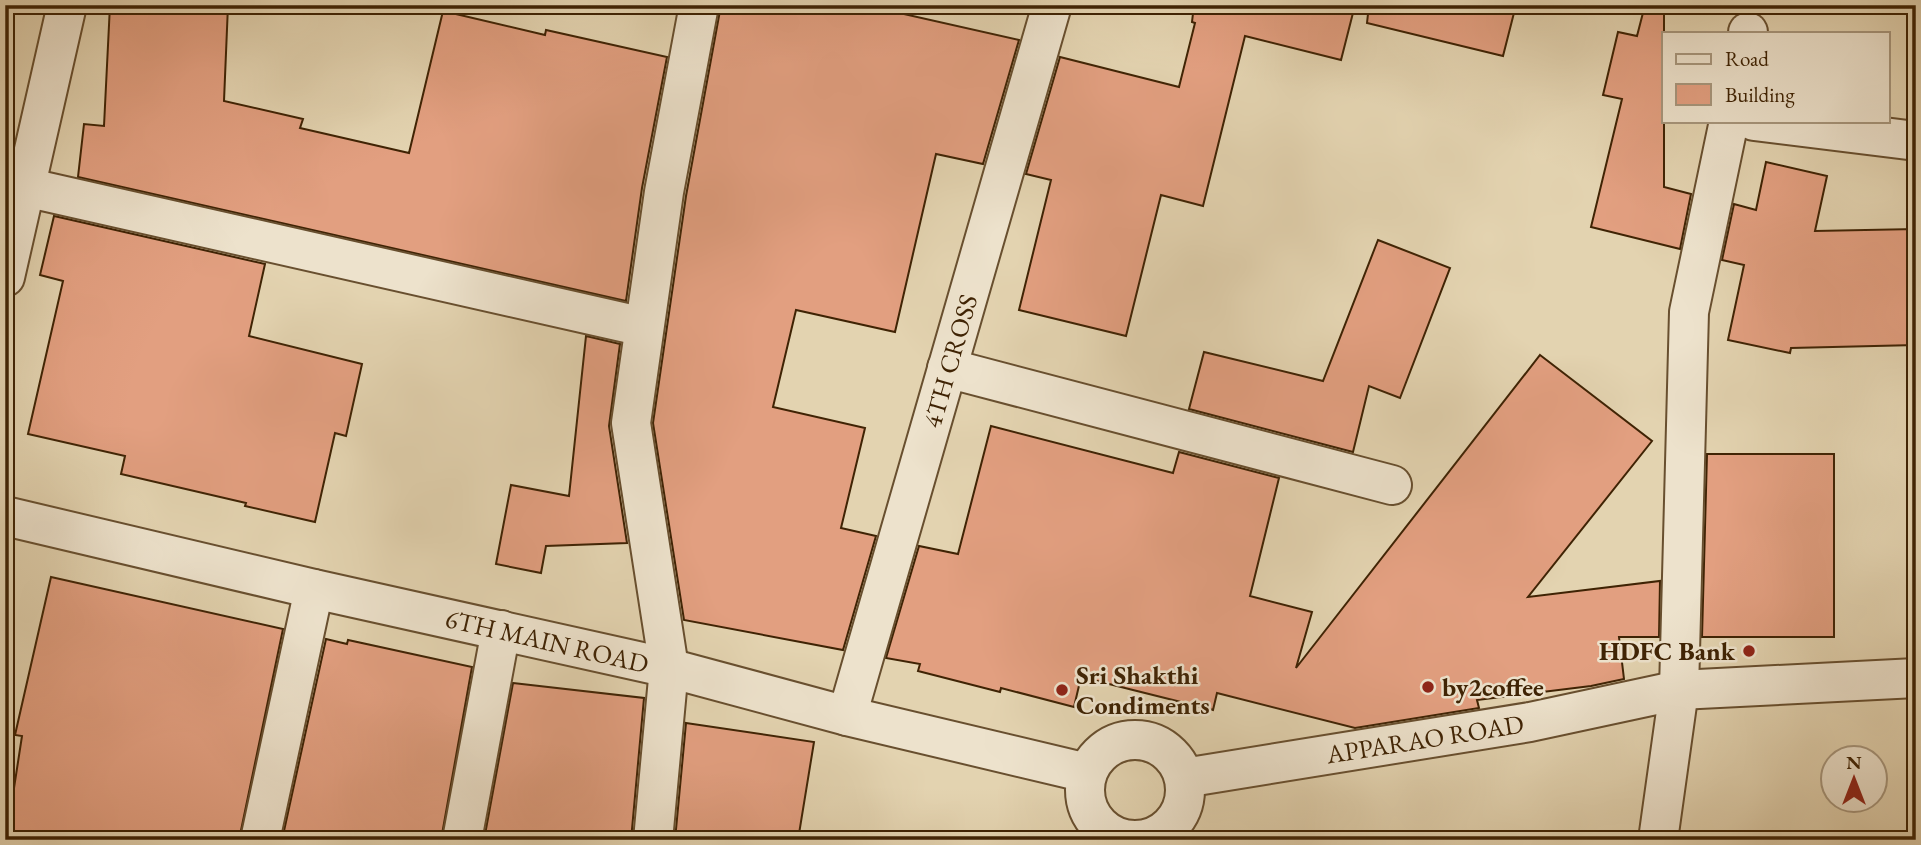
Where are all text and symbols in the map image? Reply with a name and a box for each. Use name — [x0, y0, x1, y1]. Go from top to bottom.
legend — [1662, 32, 1890, 122]
text: Road — [1725, 45, 1769, 72]
text: Building — [1725, 81, 1795, 108]
street label: 4TH CROSS — [915, 290, 985, 432]
street label: 6TH MAIN ROAD — [442, 601, 652, 681]
place label: HDFC Bank — [1599, 634, 1736, 668]
marker: HDFC Bank — [1741, 643, 1757, 659]
place label: Sri Shakthi Condiments — [1076, 658, 1210, 722]
place label: by2coffee — [1442, 670, 1544, 704]
marker: by2coffee — [1420, 679, 1436, 695]
marker: Sri Shakthi Condiments — [1054, 682, 1070, 698]
street label: APPARAO ROAD — [1323, 707, 1526, 772]
north arrow — [1820, 744, 1890, 814]
text: N — [1846, 750, 1862, 775]

